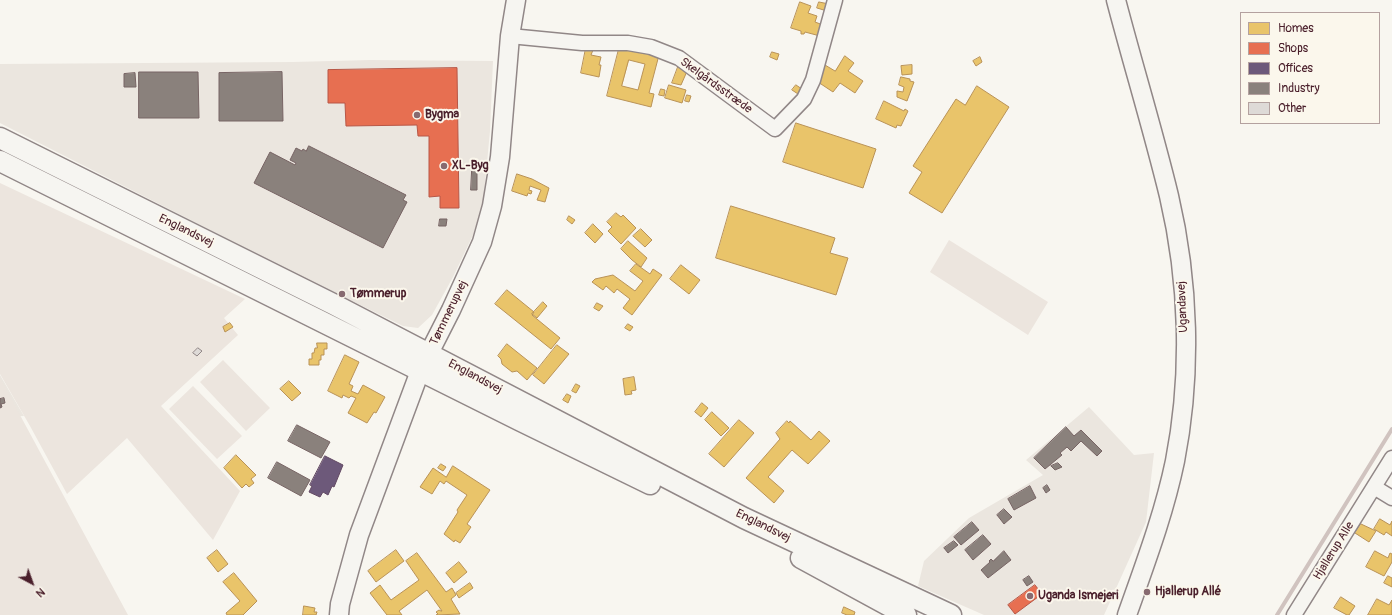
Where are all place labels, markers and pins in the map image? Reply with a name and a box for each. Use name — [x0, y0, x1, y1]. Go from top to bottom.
place label: Bygma — [425, 108, 459, 122]
marker: Bygma — [412, 110, 422, 120]
place label: XL-Byg — [452, 159, 489, 173]
marker: XL-Byg — [439, 161, 449, 171]
place label: Tømmerup — [350, 287, 406, 301]
marker: Tømmerup — [337, 289, 347, 299]
place label: Hjallerup Allé — [1155, 585, 1221, 599]
marker: Hjallerup Allé — [1142, 587, 1152, 597]
place label: Uganda Ismejeri — [1038, 589, 1118, 603]
marker: Uganda Ismejeri — [1025, 591, 1035, 601]

